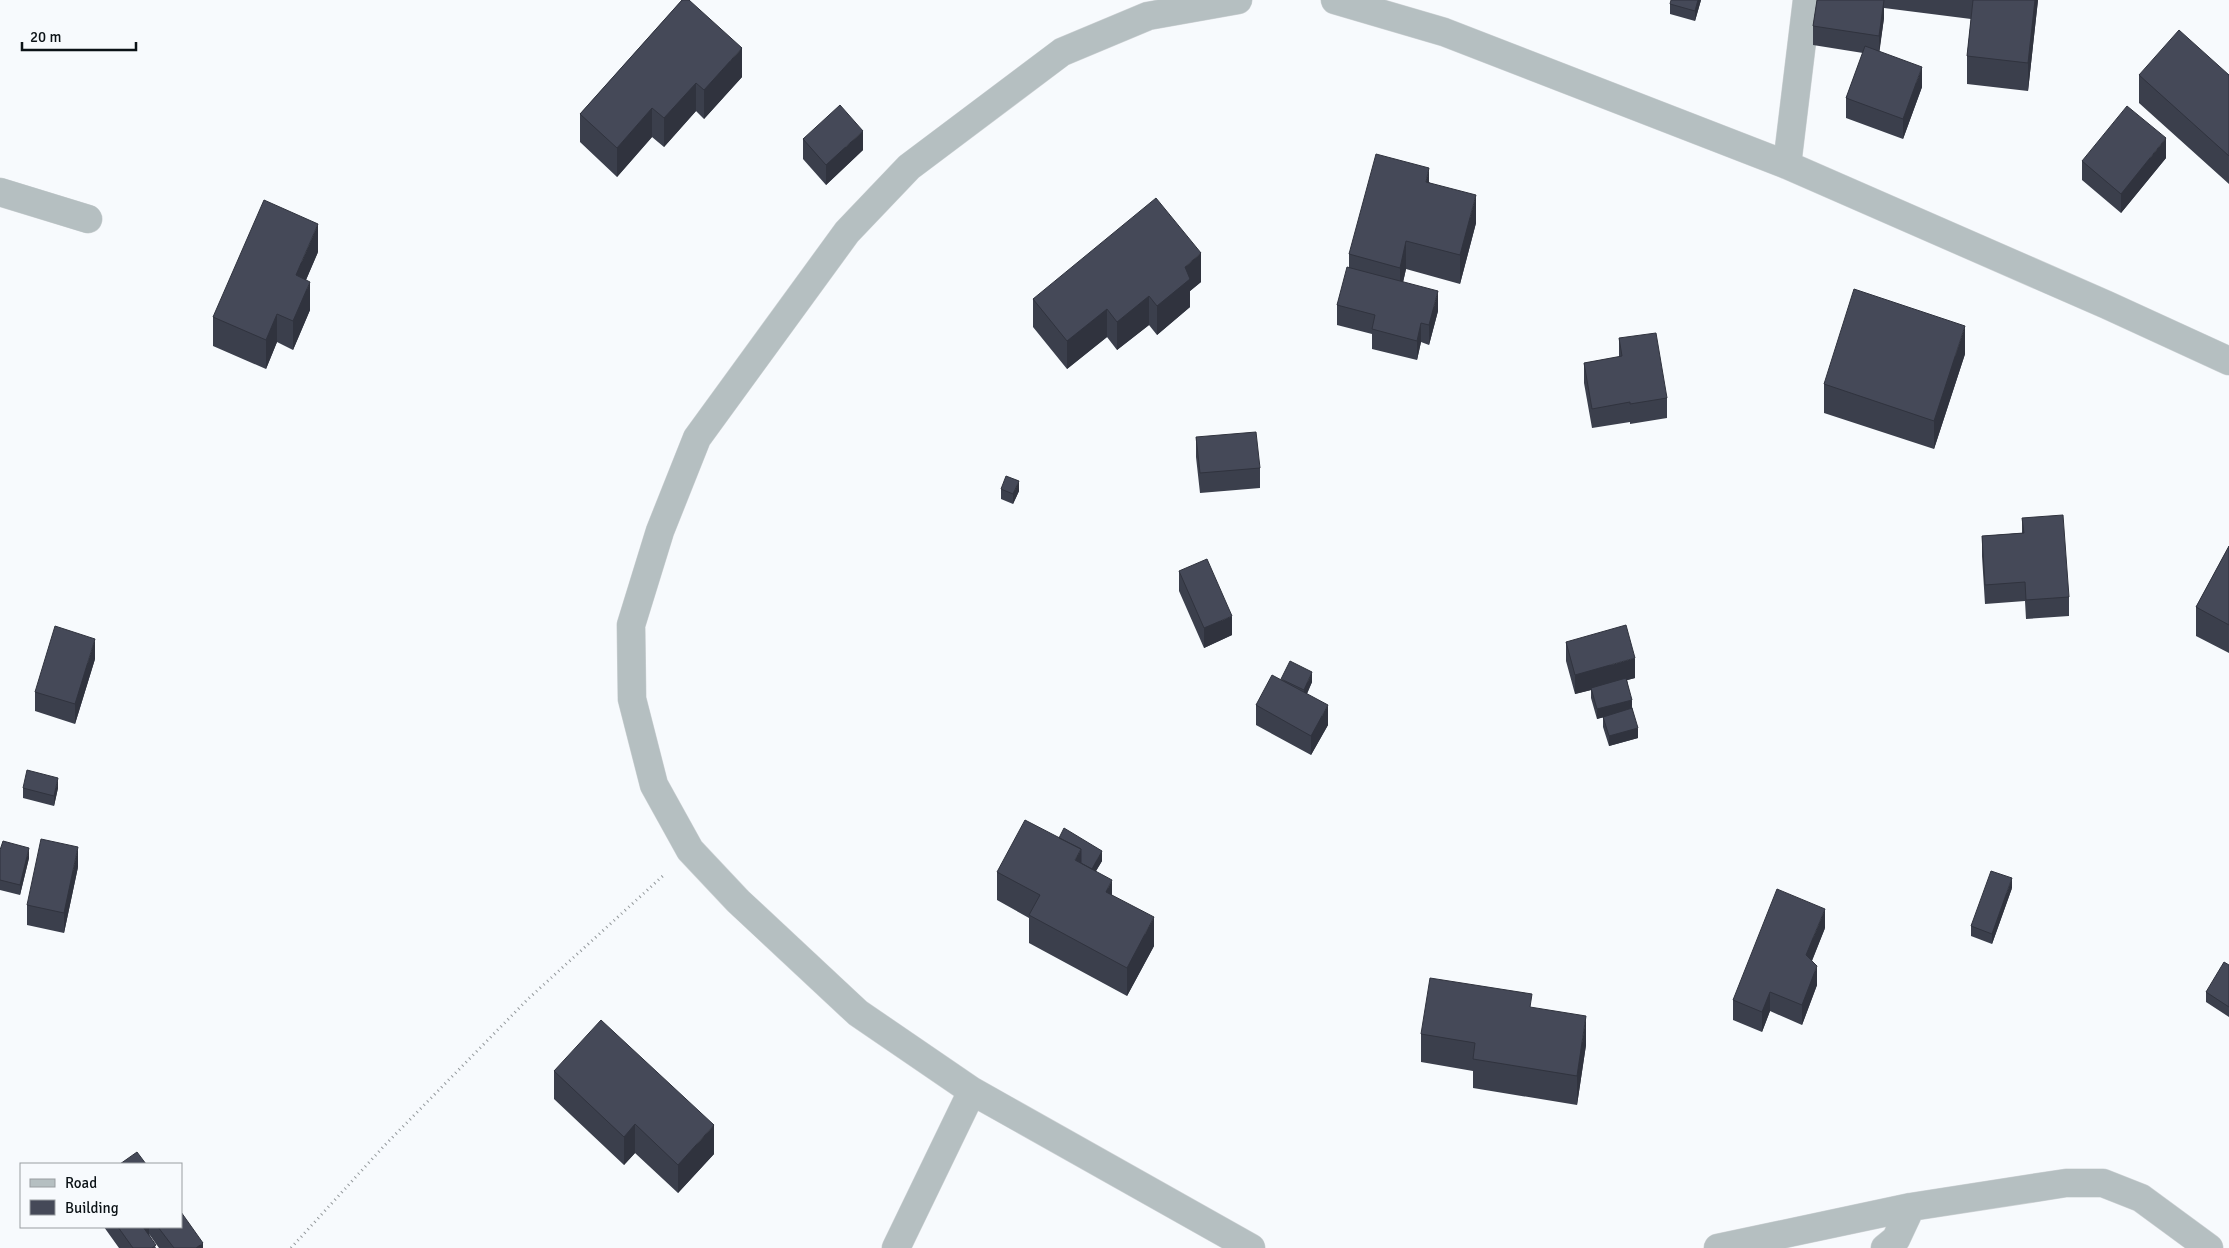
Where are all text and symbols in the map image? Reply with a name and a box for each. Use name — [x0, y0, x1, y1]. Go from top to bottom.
scale bar — [22, 20, 136, 52]
text: 20 m — [30, 28, 61, 46]
legend — [20, 1163, 182, 1228]
text: Road — [65, 1174, 97, 1192]
text: Building — [65, 1199, 119, 1217]

